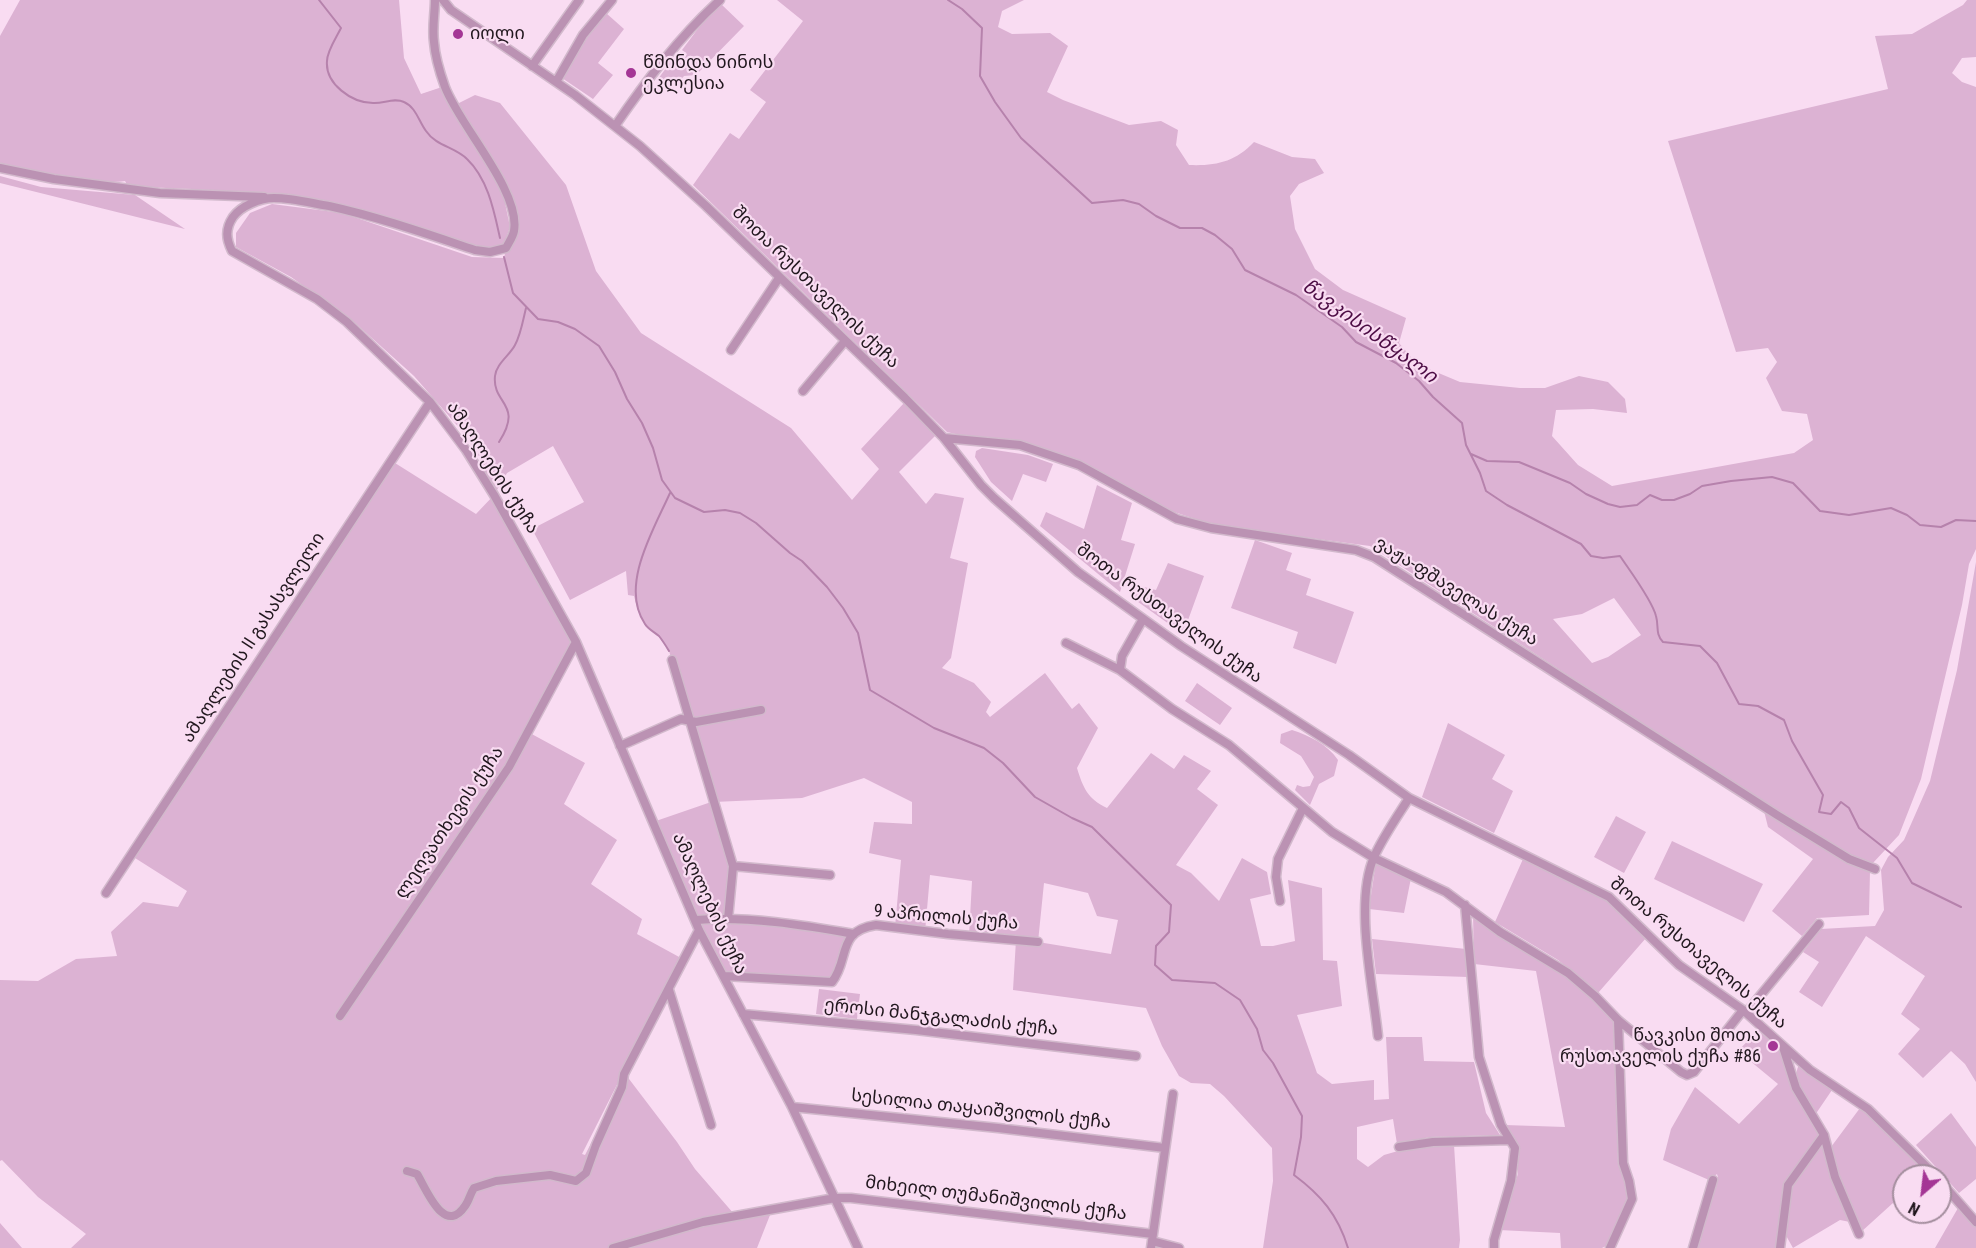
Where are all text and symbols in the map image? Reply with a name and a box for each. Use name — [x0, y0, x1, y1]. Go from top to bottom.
place label: იოლი — [470, 23, 525, 45]
marker: იოლი — [451, 27, 465, 41]
place label: წმინდა ნინოს ეკლესია — [643, 52, 773, 94]
marker: წმინდა ნინოს ეკლესია — [624, 66, 638, 80]
street label: შოთა რუსთაველის ქუჩა — [727, 202, 903, 374]
water label: წავკისისწყალი — [1297, 275, 1441, 389]
street label: ამაღლების ქუჩა — [441, 398, 543, 538]
street label: ამაღლების II გასასვლელი — [178, 529, 330, 747]
street label: ვაჟა-ფშაველას ქუჩა — [1370, 533, 1542, 651]
street label: შოთა რუსთაველის ქუჩა — [1072, 539, 1266, 689]
street label: ლეღვათხევის ქუჩა — [391, 743, 509, 903]
street label: ამაღლების ქუჩა — [667, 830, 751, 978]
street label: შოთა რუსთაველის ქუჩა — [1605, 874, 1791, 1034]
street label: 9 აპრილის ქუჩა — [873, 901, 1019, 935]
street label: ეროსი მანჯგალაძის ქუჩა — [823, 995, 1059, 1041]
place label: წავკისი შოთა რუსთაველის ქუჩა #86 — [1560, 1025, 1761, 1068]
marker: წავკისი შოთა რუსთაველის ქუჩა #86 — [1766, 1039, 1780, 1053]
street label: სესილია თაყაიშვილის ქუჩა — [850, 1086, 1112, 1134]
north arrow — [1892, 1164, 1952, 1224]
street label: მიხეილ თუმანიშვილის ქუჩა — [864, 1172, 1128, 1226]
text: N — [1905, 1198, 1923, 1219]

